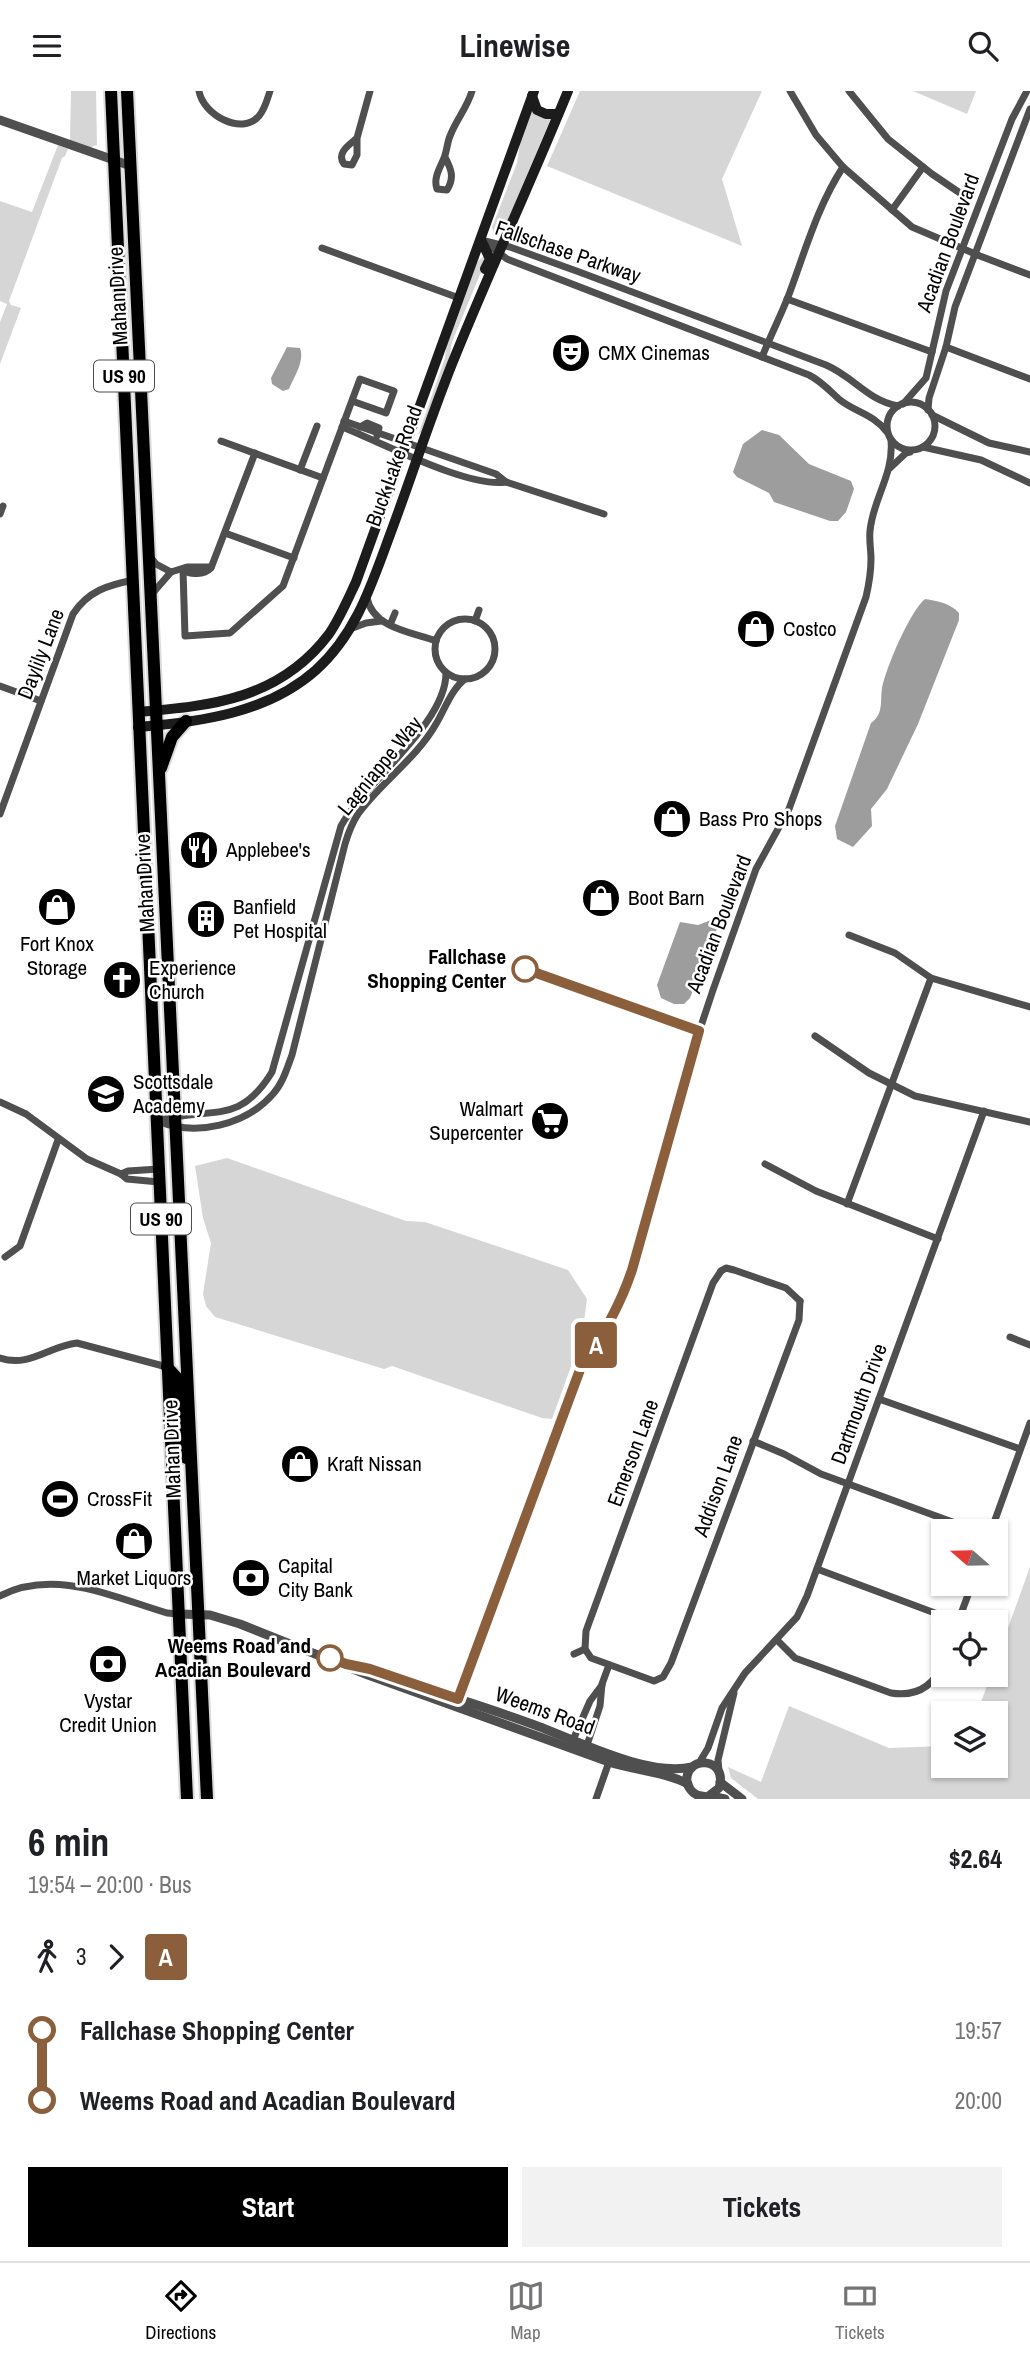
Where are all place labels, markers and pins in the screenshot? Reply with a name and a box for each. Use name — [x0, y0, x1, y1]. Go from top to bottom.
theatre icon: CMX Cinemas — [550, 332, 592, 374]
place label: CMX Cinemas — [598, 338, 710, 367]
shop icon: Costco — [735, 608, 777, 650]
place label: Costco — [783, 614, 837, 643]
shop icon: Bass Pro Shops — [651, 798, 693, 840]
place label: Bass Pro Shops — [699, 804, 822, 833]
restaurant icon: Applebee's — [178, 829, 220, 871]
place label: Applebee's — [225, 835, 311, 864]
shop icon: Boot Barn — [580, 877, 622, 919]
place label: Boot Barn — [628, 883, 705, 912]
shop icon: Fort Knox Storage — [36, 886, 78, 928]
place label: Banfield Pet Hospital — [233, 892, 327, 945]
building icon: Banfield Pet Hospital — [185, 898, 227, 940]
place label: Fort Knox Storage — [20, 929, 94, 982]
place label: Fallchase Shopping Center — [367, 942, 506, 995]
place label: Experience Church — [149, 953, 236, 1006]
marker: Fallchase Shopping Center — [512, 956, 538, 982]
church icon: Experience Church — [101, 959, 143, 1001]
place label: Scottsdale Academy — [132, 1067, 213, 1120]
school or university icon: Scottsdale Academy — [85, 1073, 127, 1115]
place label: Walmart Supercenter — [429, 1094, 523, 1147]
supermarket icon: Walmart Supercenter — [529, 1100, 571, 1142]
shop icon: Kraft Nissan — [279, 1443, 321, 1485]
place label: Kraft Nissan — [327, 1449, 422, 1478]
sports icon: CrossFit — [39, 1478, 81, 1520]
place label: CrossFit — [87, 1484, 152, 1513]
shop icon: Market Liquors — [113, 1520, 155, 1562]
place label: Capital City Bank — [278, 1551, 353, 1604]
bank icon: Capital City Bank — [230, 1557, 272, 1599]
place label: Market Liquors — [77, 1563, 191, 1592]
place label: Weems Road and Acadian Boulevard — [155, 1631, 311, 1684]
bank icon: Vystar Credit Union — [87, 1643, 129, 1685]
marker: Weems Road and Acadian Boulevard — [317, 1645, 343, 1671]
place label: Vystar Credit Union — [59, 1686, 157, 1739]

